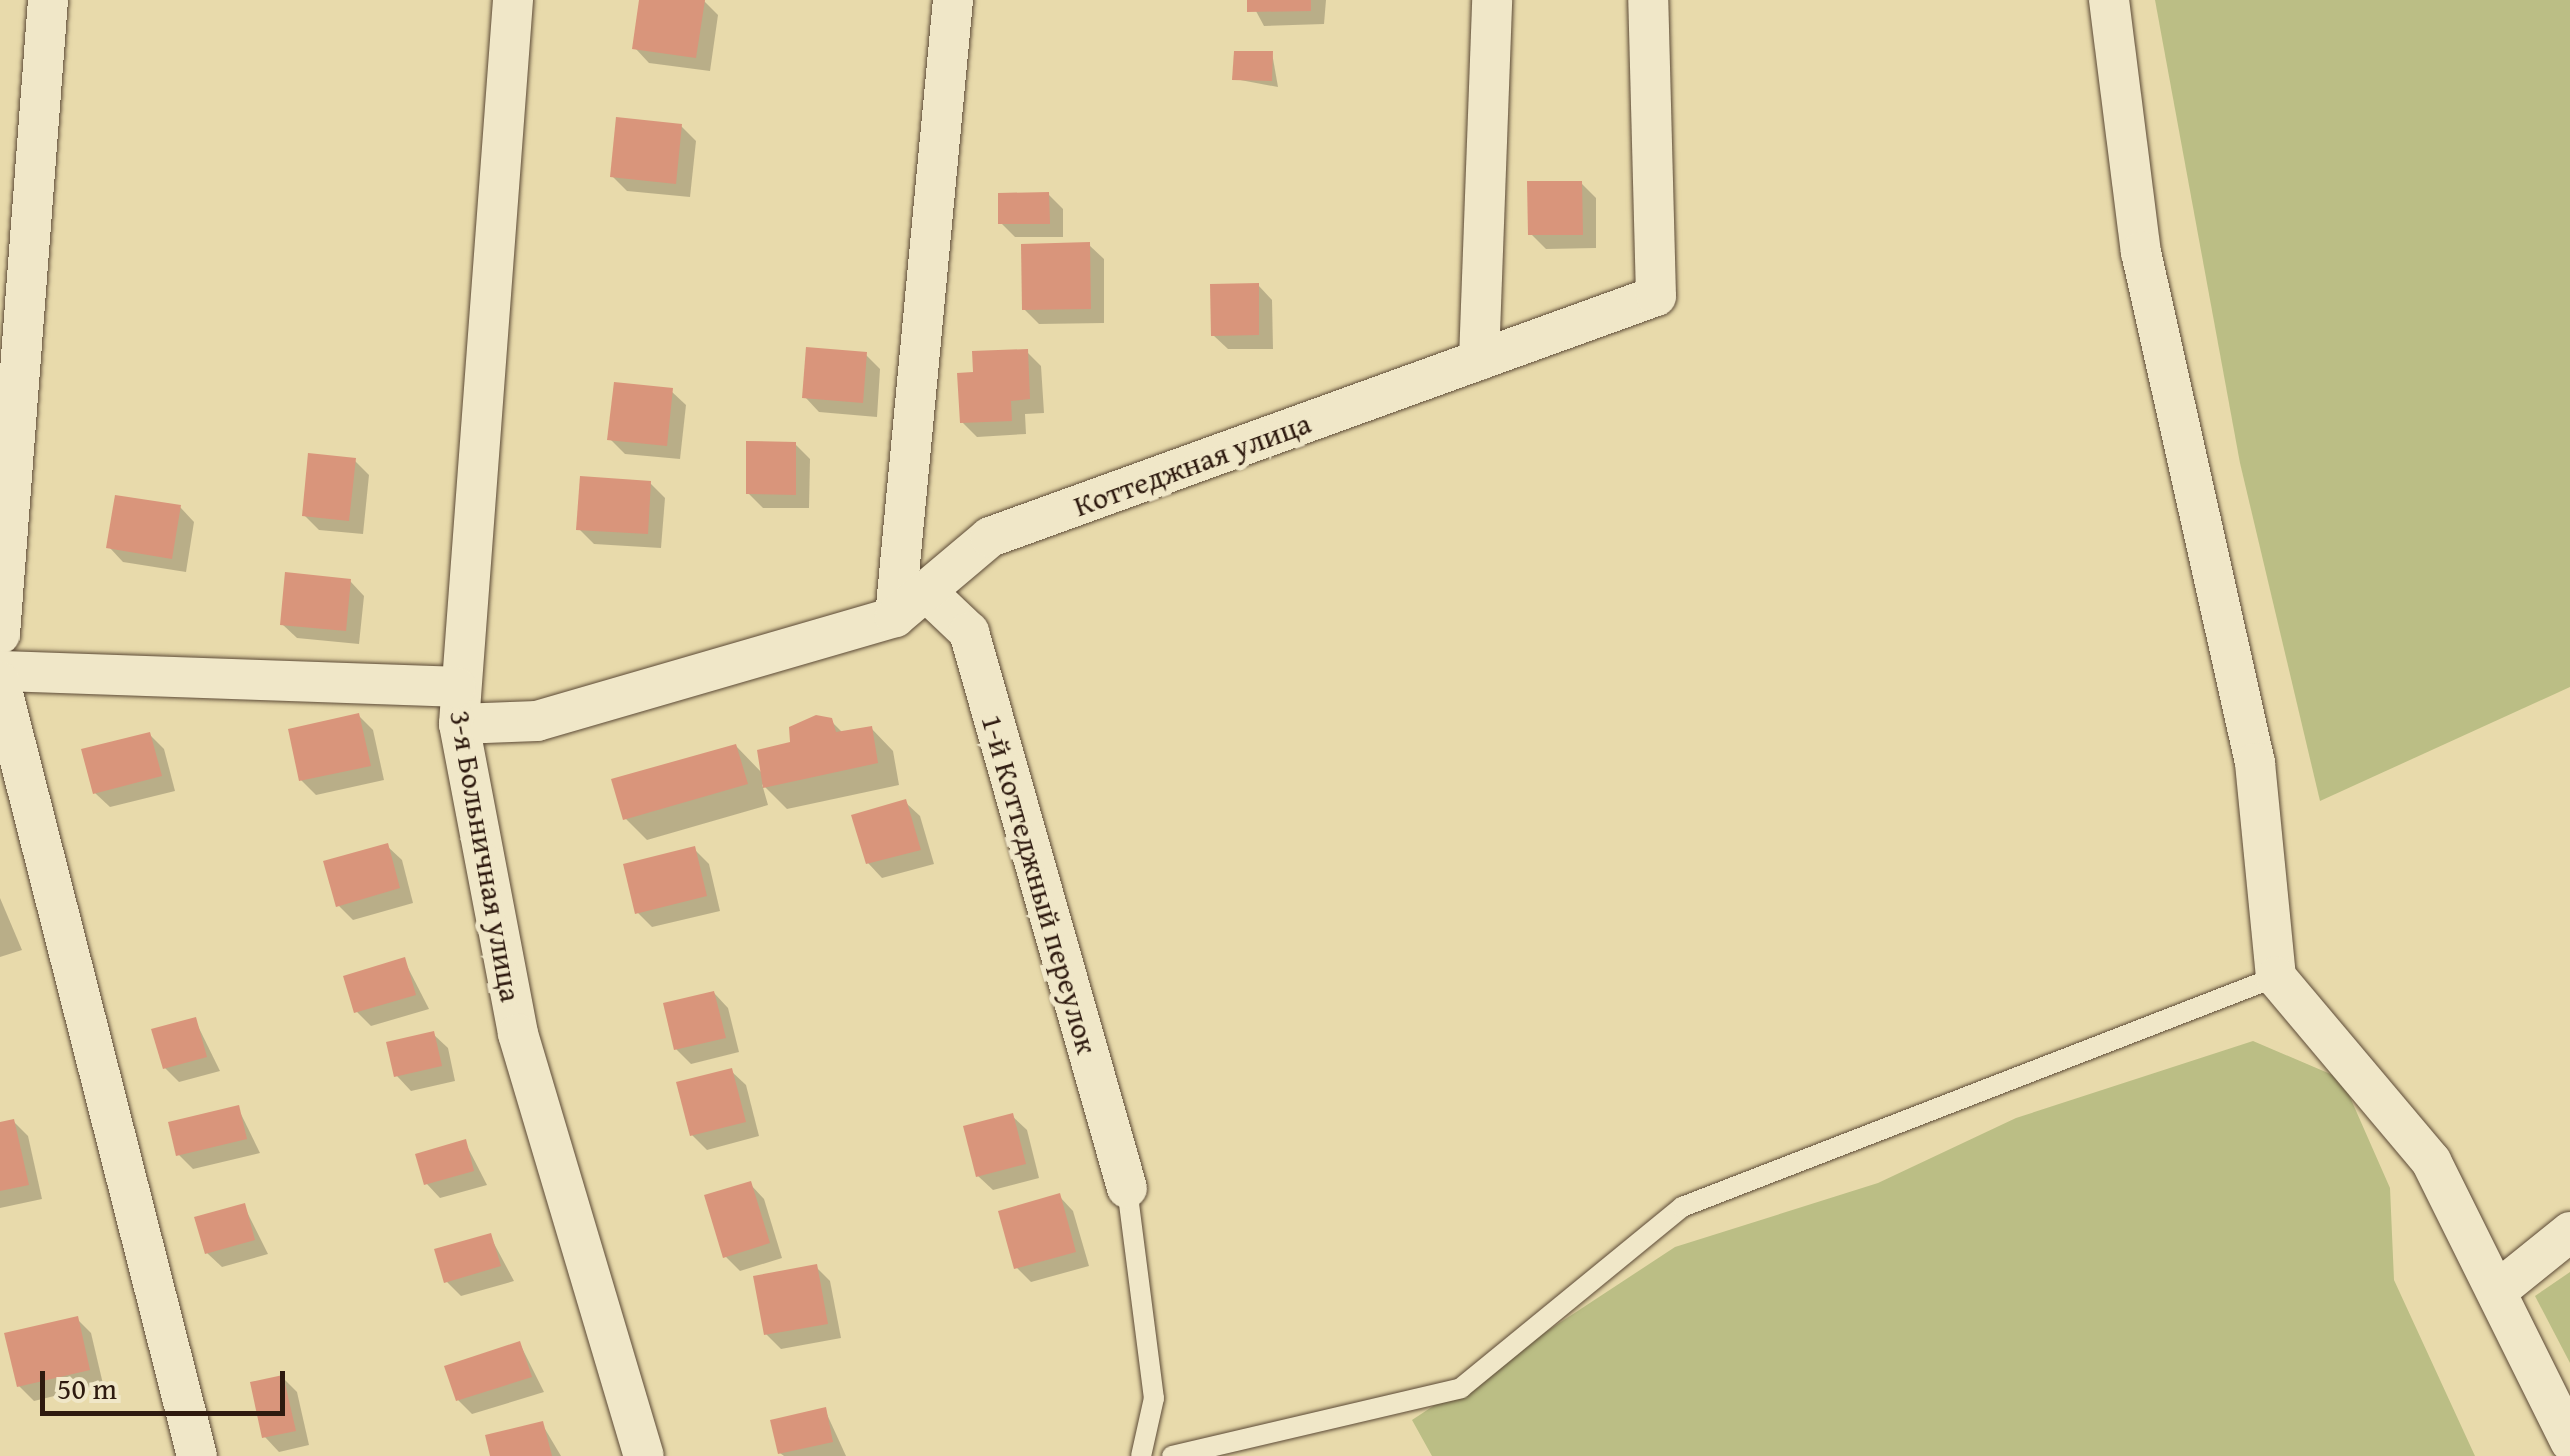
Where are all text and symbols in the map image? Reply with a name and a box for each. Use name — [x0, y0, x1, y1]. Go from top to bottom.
street label: Коттеджная улица — [1069, 404, 1315, 524]
street label: 3-я Больничная улица — [443, 707, 529, 1005]
street label: 1-й Коттеджный переулок — [974, 710, 1106, 1058]
scale bar — [45, 1351, 290, 1413]
text: 50 m — [57, 1366, 117, 1410]

